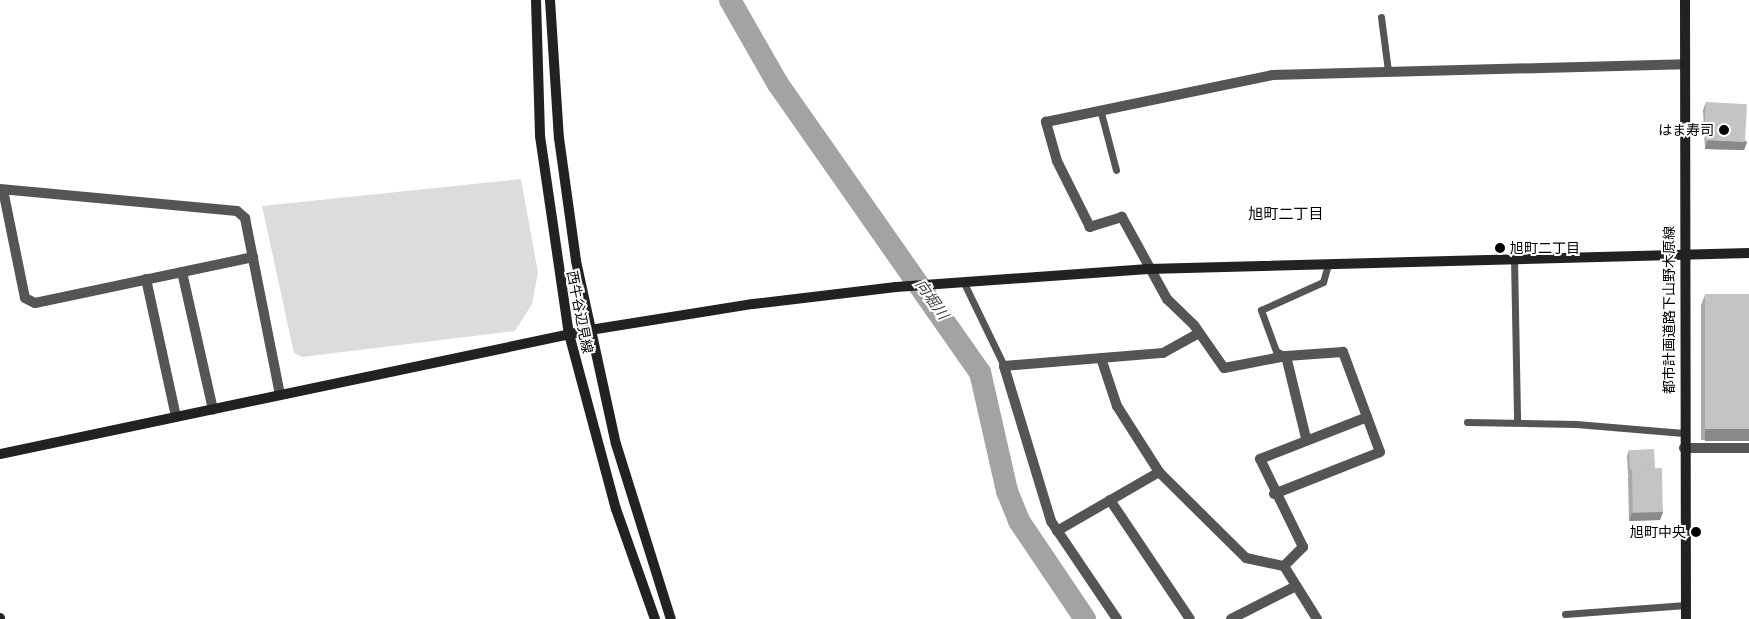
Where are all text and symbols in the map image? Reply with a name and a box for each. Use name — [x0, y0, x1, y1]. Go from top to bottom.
place label: はま寿司 — [1658, 122, 1714, 138]
marker: はま寿司 — [1718, 124, 1730, 136]
district label: 旭町二丁目 — [1249, 205, 1323, 223]
street label: 都市計画道路下山野木原線 — [1661, 226, 1677, 394]
place label: 旭町二丁目 — [1510, 240, 1580, 256]
marker: 旭町二丁目 — [1494, 242, 1506, 254]
street label: 西牛谷辺見線 — [564, 269, 596, 355]
water label: 向堀川 — [912, 275, 952, 323]
place label: 旭町中央 — [1630, 524, 1686, 540]
marker: 旭町中央 — [1690, 526, 1702, 538]

